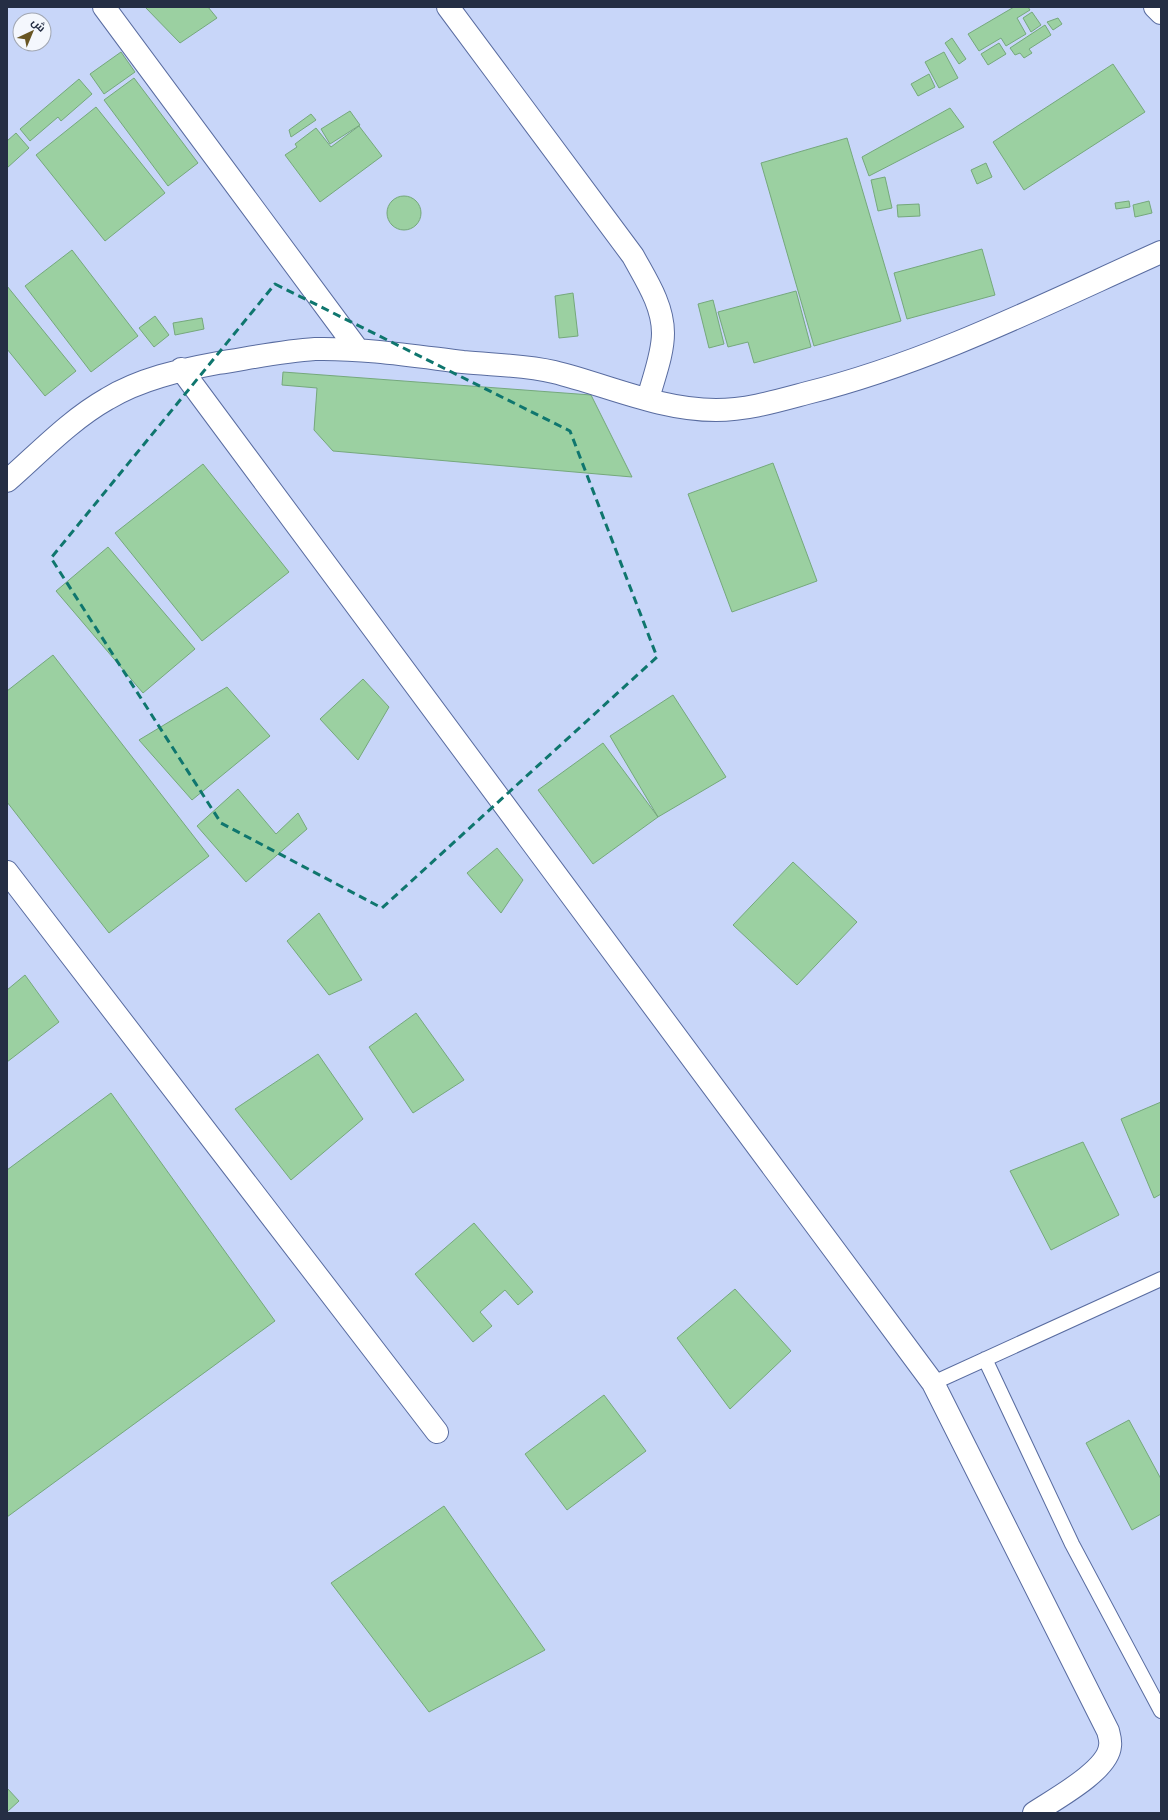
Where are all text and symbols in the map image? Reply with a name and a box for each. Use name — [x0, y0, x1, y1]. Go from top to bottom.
north arrow — [12, 12, 52, 52]
text: ش — [29, 16, 48, 35]

